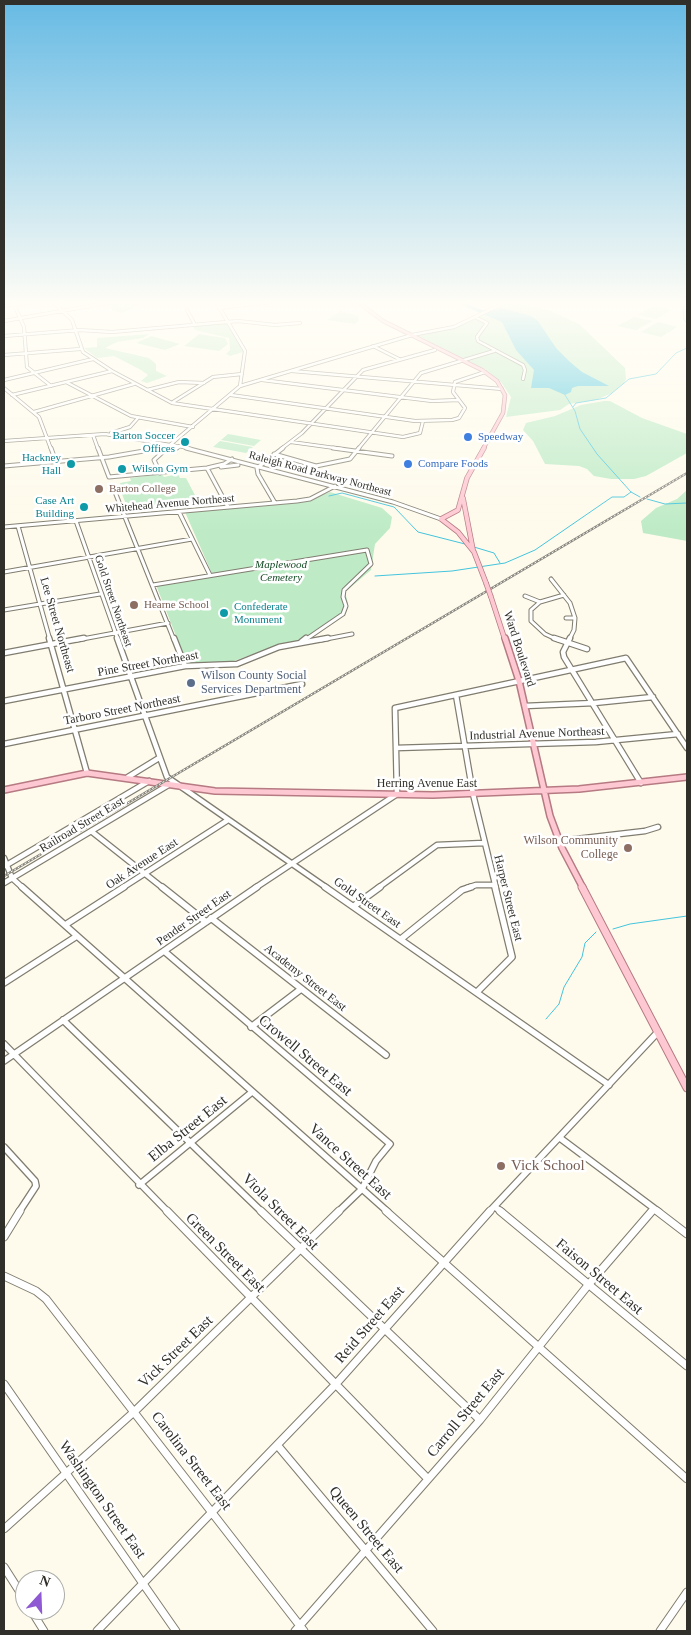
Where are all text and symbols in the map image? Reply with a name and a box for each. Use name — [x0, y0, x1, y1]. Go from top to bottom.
place label: Barton Soccer Offices — [112, 429, 175, 455]
place label: Speedway — [478, 430, 523, 444]
marker: Speedway — [462, 431, 474, 443]
marker: Barton Soccer Offices — [179, 436, 191, 448]
street label: Raleigh Road Parkway Northeast — [247, 449, 393, 499]
place label: Hackney Hall — [22, 451, 61, 477]
place label: Compare Foods — [418, 457, 488, 471]
marker: Hackney Hall — [65, 458, 77, 470]
marker: Compare Foods — [402, 458, 414, 470]
place label: Wilson Gym — [132, 462, 188, 476]
marker: Wilson Gym — [116, 463, 128, 475]
place label: Barton College — [109, 482, 176, 496]
marker: Barton College — [93, 483, 105, 495]
street label: Whitehead Avenue Northeast — [105, 492, 235, 516]
place label: Case Art Building — [35, 494, 74, 520]
marker: Case Art Building — [78, 501, 90, 513]
street label: Gold Street Northeast — [91, 554, 135, 648]
park label: Maplewood Cemetery — [255, 558, 307, 584]
street label: Lee Street Northeast — [36, 576, 78, 674]
place label: Hearne School — [144, 598, 209, 612]
marker: Hearne School — [128, 599, 140, 611]
place label: Confederate Monument — [234, 600, 288, 626]
marker: Confederate Monument — [218, 607, 230, 619]
street label: Ward Boulevard — [500, 609, 538, 689]
street label: Pine Street Northeast — [97, 648, 199, 680]
place label: Wilson County Social Services Department — [201, 669, 307, 697]
marker: Wilson County Social Services Department — [185, 677, 197, 689]
street label: Tarboro Street Northeast — [62, 692, 182, 728]
street label: Industrial Avenue Northeast — [469, 724, 605, 744]
street label: Herring Avenue East — [377, 777, 477, 791]
street label: Railroad Street East — [37, 794, 127, 856]
place label: Wilson Community College — [523, 834, 618, 862]
street label: Oak Avenue East — [103, 835, 181, 893]
marker: Wilson Community College — [622, 842, 634, 854]
street label: Harper Street East — [490, 854, 526, 942]
street label: Gold Street East — [331, 875, 403, 931]
street label: Pender Street East — [154, 887, 234, 949]
street label: Academy Street East — [261, 941, 349, 1015]
street label: Crowell Street East — [255, 1012, 355, 1100]
street label: Elba Street East — [145, 1092, 231, 1166]
street label: Vance Street East — [305, 1120, 395, 1204]
place label: Vick School — [511, 1157, 585, 1175]
marker: Vick School — [495, 1160, 507, 1172]
street label: Viola Street East — [238, 1170, 322, 1254]
street label: Green Street East — [182, 1210, 268, 1296]
street label: Faison Street East — [552, 1235, 646, 1319]
street label: Reid Street East — [332, 1283, 408, 1367]
street label: Vick Street East — [135, 1312, 217, 1392]
street label: Carroll Street East — [423, 1365, 509, 1461]
street label: Carolina Street East — [147, 1408, 235, 1514]
street label: Washington Street East — [55, 1438, 149, 1562]
street label: Queen Street East — [325, 1483, 407, 1577]
north arrow — [15, 1570, 65, 1620]
text: N — [38, 1573, 52, 1590]

